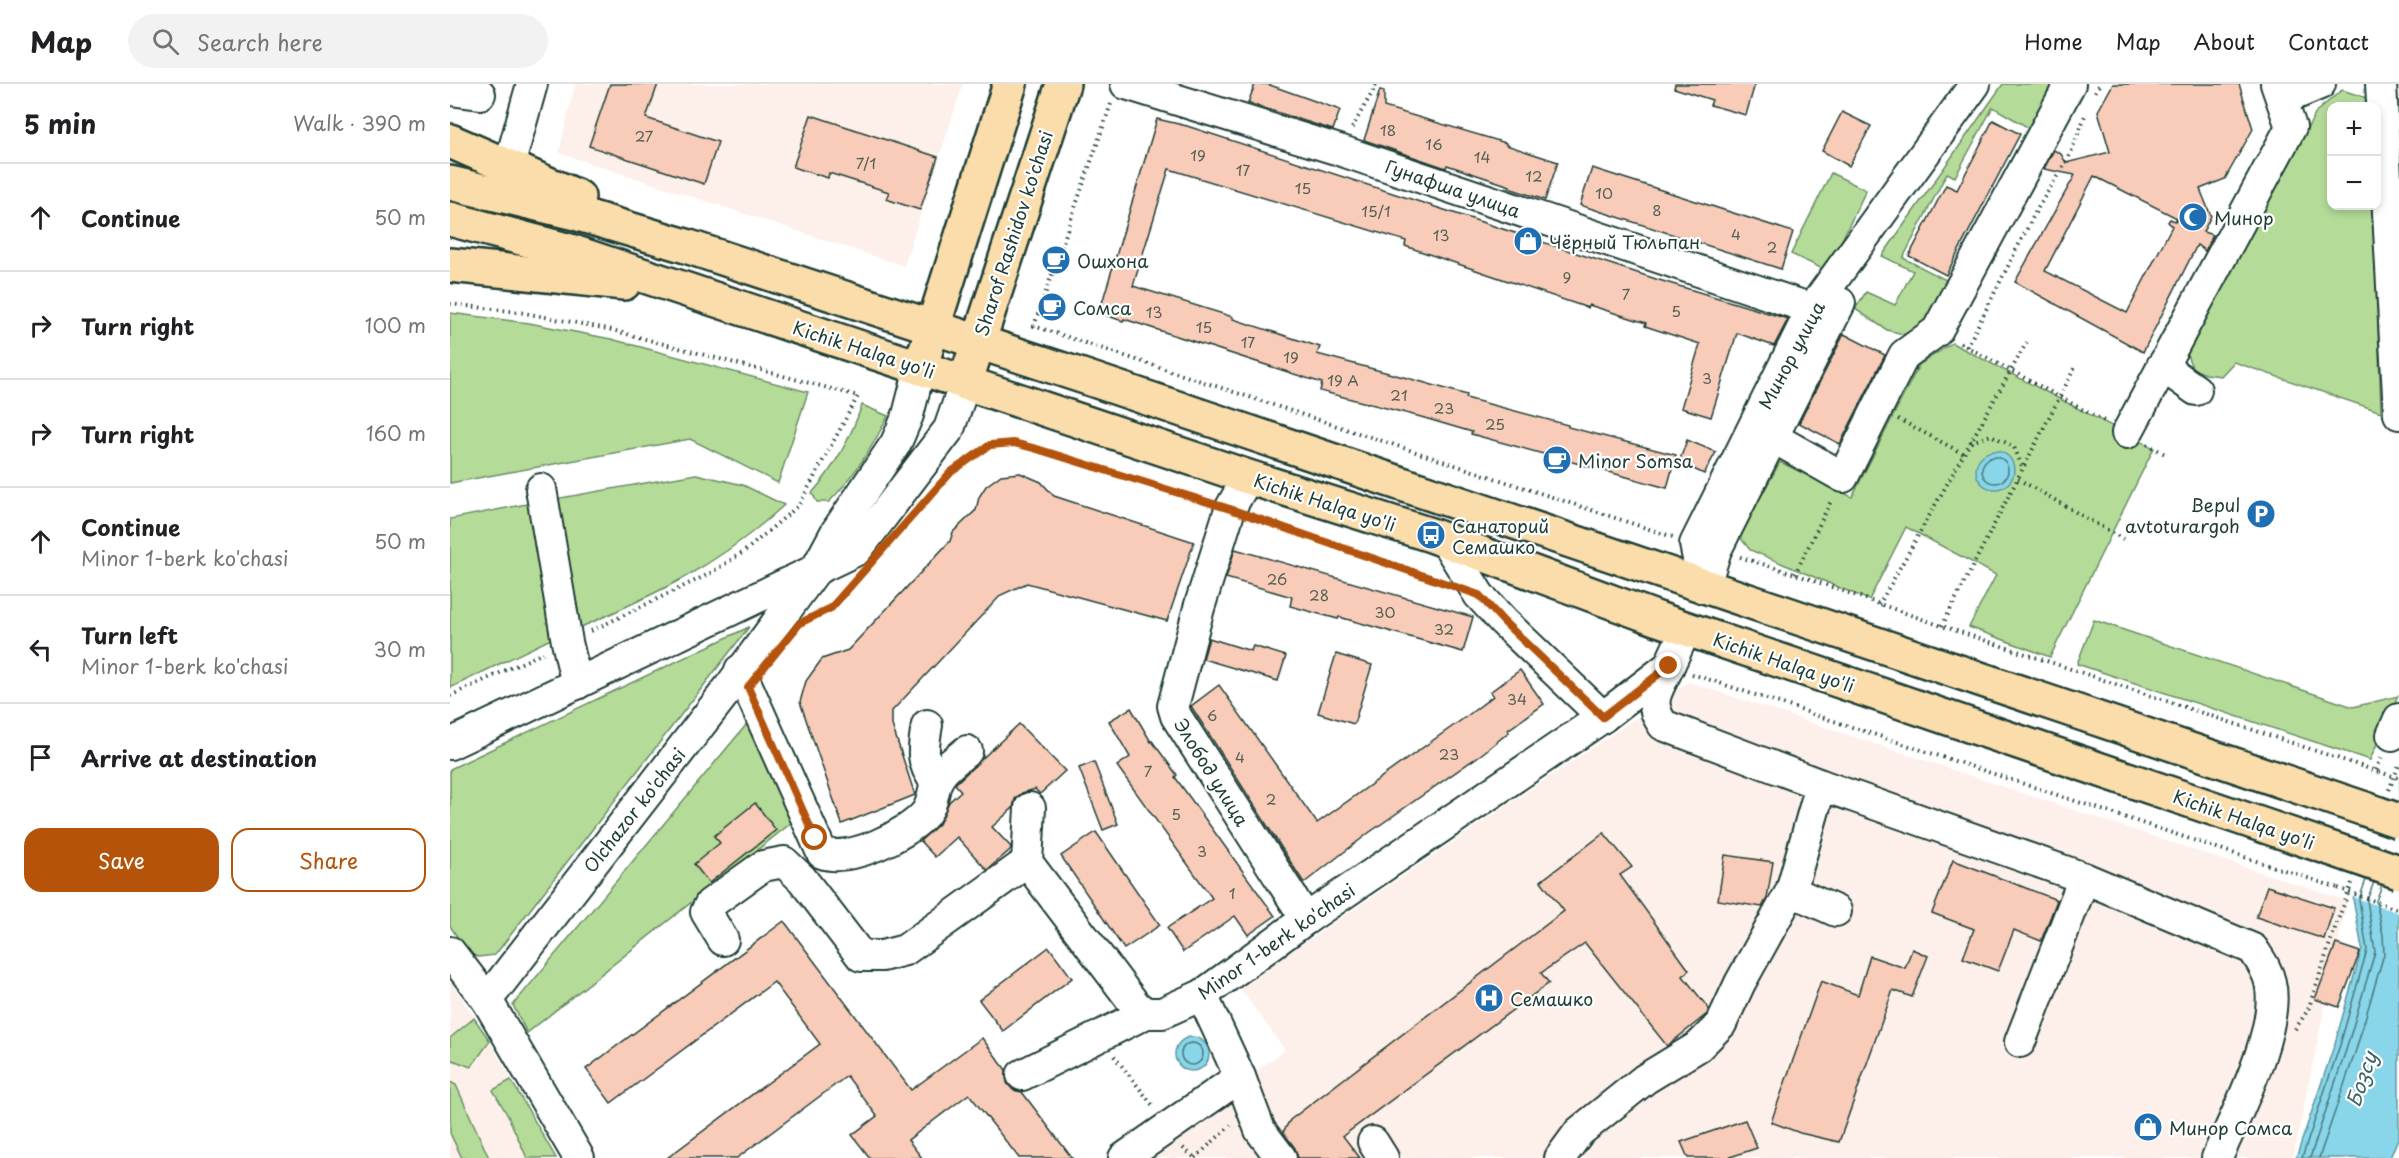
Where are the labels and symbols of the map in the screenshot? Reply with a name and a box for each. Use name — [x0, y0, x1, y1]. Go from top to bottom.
house number: 18 — [1380, 118, 1396, 141]
house number: 27 — [635, 124, 654, 147]
street label: Sharof Rashidov ko'chasi — [967, 127, 1059, 339]
house number: 16 — [1425, 132, 1443, 155]
house number: 19 — [1190, 143, 1206, 166]
house number: 14 — [1474, 145, 1490, 168]
house number: 7/1 — [856, 151, 876, 174]
street label: Гунафша улица — [1382, 152, 1525, 224]
house number: 17 — [1236, 158, 1250, 181]
house number: 12 — [1525, 164, 1543, 187]
house number: 15 — [1295, 176, 1311, 199]
house number: 10 — [1595, 181, 1613, 204]
house number: 8 — [1652, 198, 1662, 221]
house number: 15/1 — [1361, 199, 1391, 222]
mosque icon: Минор — [2177, 201, 2209, 233]
place label: Минор — [2214, 204, 2274, 231]
house number: 4 — [1731, 222, 1741, 245]
house number: 13 — [1433, 223, 1449, 246]
shop icon: Чёрный Тюльпан — [1512, 225, 1544, 257]
place label: Чёрный Тюльпан — [1549, 228, 1700, 255]
house number: 2 — [1767, 235, 1777, 258]
cafe icon: Ошхона — [1040, 244, 1072, 276]
place label: Ошхона — [1077, 247, 1149, 274]
house number: 9 — [1563, 265, 1571, 288]
house number: 7 — [1622, 282, 1631, 305]
cafe icon: Сомса — [1036, 291, 1068, 323]
place label: Сомса — [1073, 294, 1132, 321]
street label: Минор улица — [1751, 296, 1831, 414]
house number: 5 — [1671, 299, 1681, 322]
house number: 13 — [1146, 300, 1162, 323]
street label: Kichik Halqa yo'li — [789, 313, 939, 385]
house number: 15 — [1196, 315, 1212, 338]
house number: 17 — [1241, 330, 1255, 353]
house number: 19 — [1283, 345, 1299, 368]
house number: 3 — [1702, 366, 1712, 389]
house number: 19 А — [1327, 368, 1359, 391]
house number: 21 — [1390, 383, 1408, 406]
house number: 23 — [1434, 396, 1454, 419]
house number: 25 — [1485, 412, 1505, 435]
cafe icon: Minor Somsa — [1541, 444, 1573, 476]
place label: Minor Somsa — [1578, 447, 1694, 474]
street label: Kichik Halqa yo'li — [1250, 466, 1400, 538]
place label: Bepul avtoturargoh — [2125, 491, 2240, 539]
parking icon: Bepul avtoturargoh — [2245, 498, 2277, 530]
place label: Санаторий Семашко — [1452, 512, 1549, 560]
bus stop icon: Санаторий Семашко — [1415, 519, 1447, 551]
house number: 26 — [1267, 567, 1287, 590]
house number: 28 — [1309, 583, 1329, 606]
house number: 30 — [1375, 600, 1395, 623]
house number: 32 — [1434, 617, 1454, 640]
street label: Kichik Halqa yo'li — [1710, 625, 1858, 699]
route end — [1655, 652, 1681, 678]
house number: 34 — [1507, 687, 1527, 710]
house number: 6 — [1207, 703, 1217, 726]
street label: Элобод улица — [1168, 713, 1256, 832]
street label: Olchazor ko'chasi — [577, 742, 691, 878]
house number: 23 — [1439, 742, 1459, 765]
house number: 4 — [1235, 745, 1245, 768]
house number: 7 — [1144, 759, 1153, 782]
street label: Kichik Halqa yo'li — [2170, 782, 2318, 856]
house number: 2 — [1266, 787, 1276, 810]
house number: 5 — [1171, 802, 1181, 825]
route start — [801, 824, 827, 850]
house number: 3 — [1197, 839, 1207, 862]
street label: Minor 1-berk ko'chasi — [1192, 876, 1360, 1006]
house number: 1 — [1229, 881, 1235, 904]
hospital icon: Семашко — [1473, 982, 1505, 1014]
place label: Семашко — [1510, 985, 1593, 1012]
water label: Бозсу — [2338, 1046, 2385, 1111]
shop icon: Минор Сомса — [2132, 1111, 2164, 1143]
place label: Минор Сомса — [2169, 1114, 2293, 1141]

